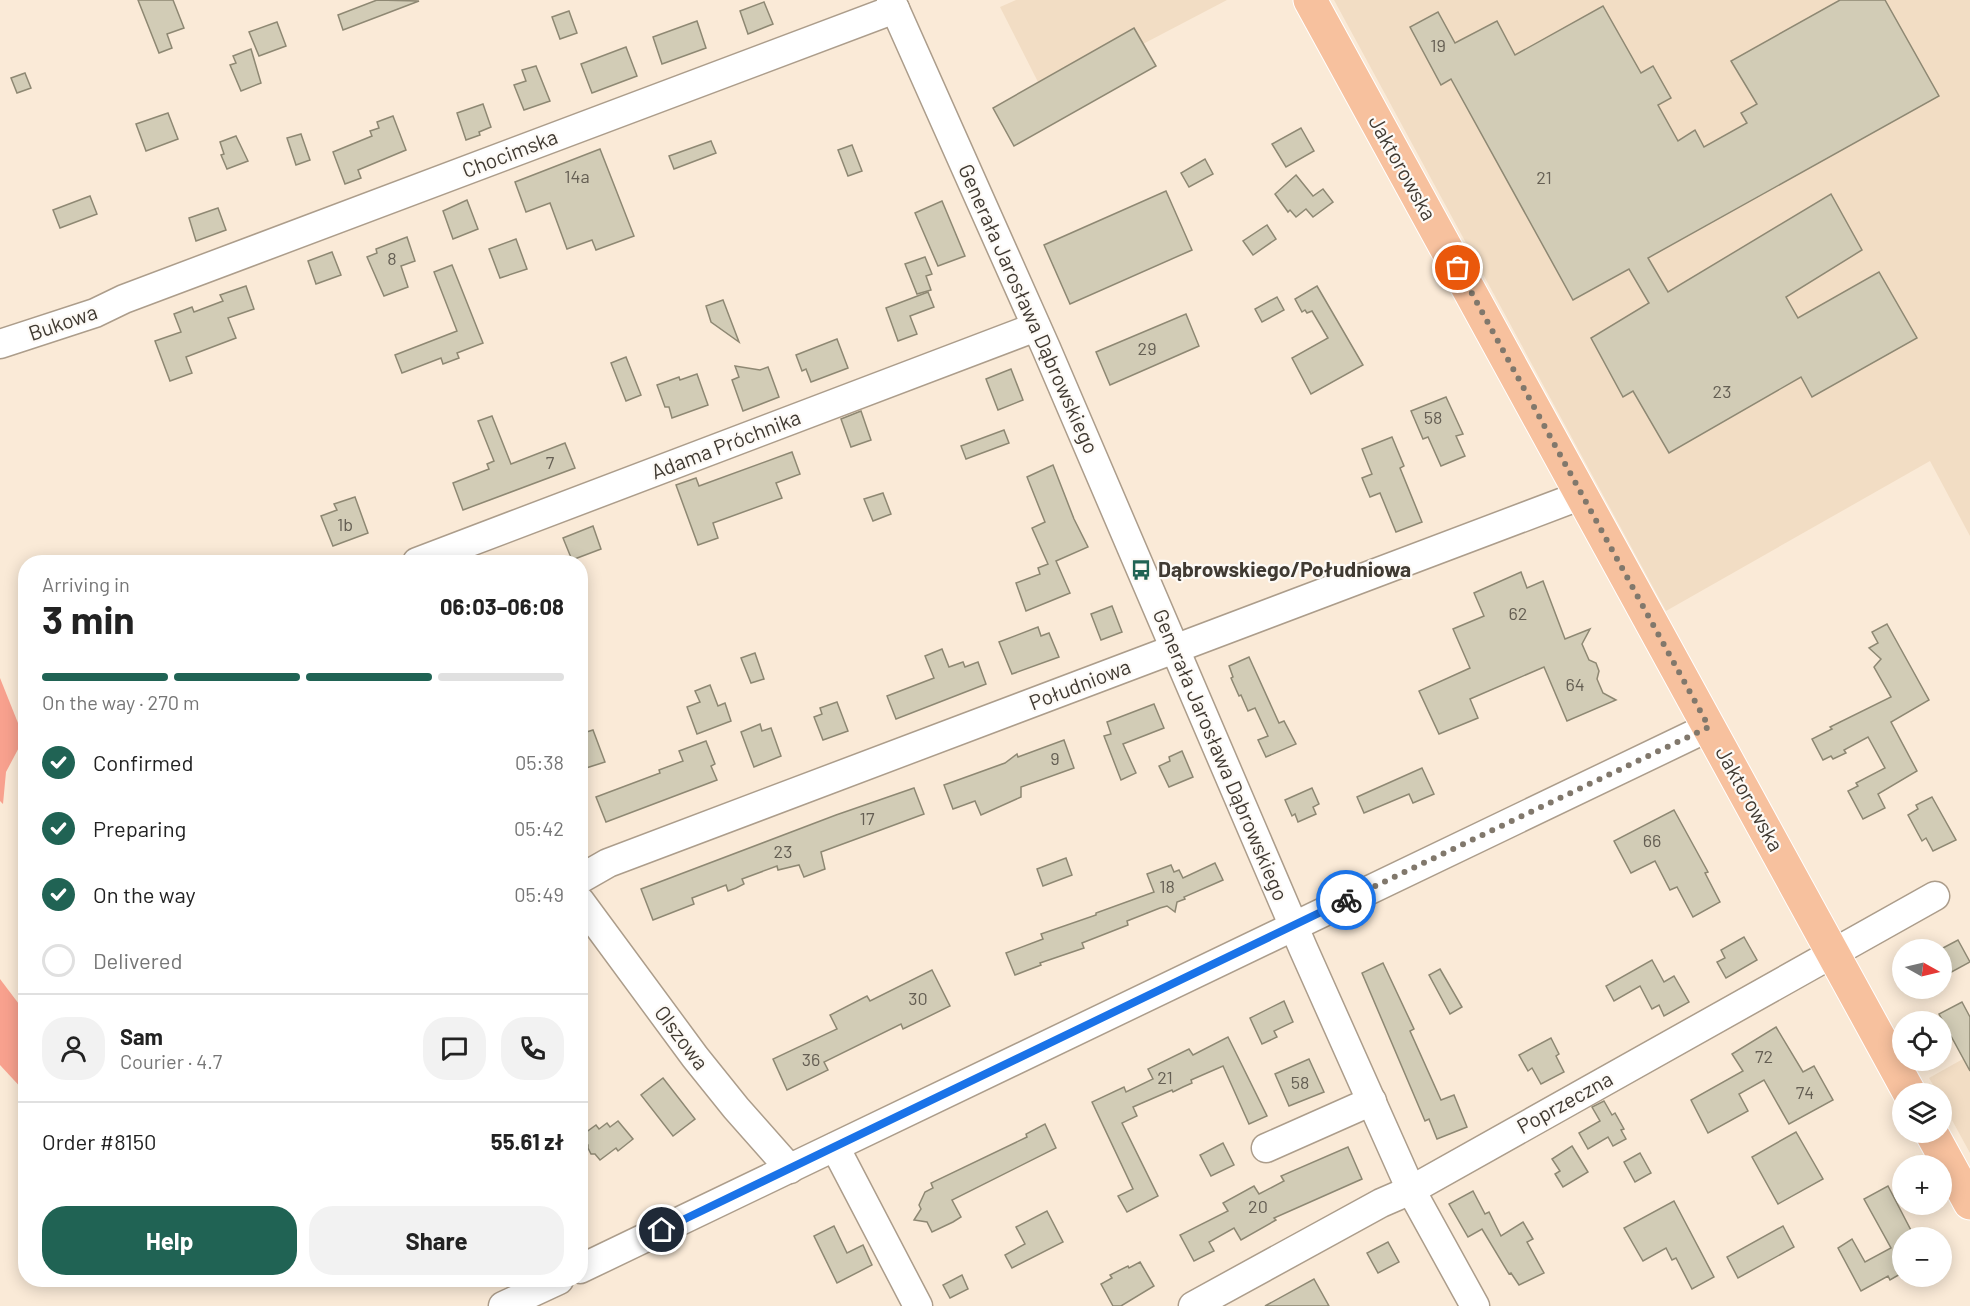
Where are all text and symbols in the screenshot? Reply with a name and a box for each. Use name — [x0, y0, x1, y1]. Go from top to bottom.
house number: 19 — [1430, 34, 1446, 56]
street label: Jaktorowska — [1364, 110, 1442, 224]
street label: Chocimska — [458, 123, 561, 182]
street label: Generała Jarosława Dąbrowskiego — [954, 160, 1105, 457]
house number: 14a — [564, 165, 590, 187]
house number: 21 — [1536, 166, 1552, 188]
pin — [1432, 242, 1483, 293]
house number: 8 — [387, 247, 397, 269]
icon: bag — [1441, 251, 1474, 284]
street label: Bukowa — [25, 298, 100, 345]
house number: 29 — [1137, 337, 1157, 359]
house number: 23 — [1713, 380, 1731, 402]
street label: Adama Próchnika — [647, 404, 804, 484]
house number: 58 — [1424, 406, 1442, 428]
house number: 7 — [546, 451, 555, 473]
house number: 1b — [337, 513, 353, 535]
place label: Dąbrowskiego/Południowa — [1158, 556, 1411, 581]
bus stop icon: Dąbrowskiego/Południowa — [1129, 558, 1153, 582]
text: Arriving in — [42, 572, 130, 596]
text: 06:03–06:08 — [440, 593, 564, 619]
text: 3 min — [42, 595, 135, 642]
house number: 62 — [1509, 602, 1527, 624]
street label: Generała Jarosława Dąbrowskiego — [1148, 605, 1294, 904]
street label: Południowa — [1025, 653, 1134, 714]
house number: 64 — [1565, 673, 1585, 695]
text: On the way · 270 m — [42, 690, 200, 714]
street label: Jaktorowska — [1711, 741, 1789, 855]
icon: check — [42, 746, 75, 779]
house number: 9 — [1050, 747, 1060, 769]
text: Confirmed — [93, 749, 193, 775]
text: 05:38 — [515, 750, 564, 774]
house number: 17 — [860, 807, 875, 829]
icon: check — [42, 812, 75, 845]
text: Preparing — [93, 815, 186, 841]
text: 05:42 — [514, 816, 564, 840]
house number: 66 — [1643, 829, 1661, 851]
house number: 23 — [774, 840, 792, 862]
courier — [1316, 870, 1376, 930]
house number: 18 — [1159, 875, 1175, 897]
icon: check — [42, 878, 75, 911]
text: On the way — [93, 881, 196, 907]
text: 05:49 — [514, 882, 564, 906]
icon: bike — [1330, 884, 1363, 917]
north arrow — [1892, 939, 1952, 999]
map controls — [1892, 939, 1952, 1287]
text: Delivered — [93, 947, 182, 973]
house number: 30 — [908, 987, 928, 1009]
street label: Olszowa — [650, 1000, 714, 1074]
button: locate — [1892, 1011, 1952, 1071]
button: person — [42, 1017, 105, 1080]
button: chat — [423, 1017, 486, 1080]
button: phone — [501, 1017, 564, 1080]
text: Sam — [120, 1023, 163, 1049]
house number: 72 — [1755, 1045, 1773, 1067]
house number: 36 — [802, 1048, 820, 1070]
text: Courier · 4.7 — [120, 1049, 222, 1073]
street label: Poprzeczna — [1512, 1065, 1617, 1138]
house number: 21 — [1157, 1066, 1173, 1088]
house number: 58 — [1291, 1071, 1309, 1093]
house number: 74 — [1796, 1081, 1814, 1103]
button: layers — [1892, 1083, 1952, 1143]
text: Order #8150 — [42, 1128, 157, 1154]
text: 55.61 zł — [491, 1128, 564, 1154]
button: + — [1892, 1155, 1952, 1215]
house number: 20 — [1248, 1195, 1268, 1217]
pin — [636, 1204, 687, 1255]
button: Help — [42, 1206, 297, 1275]
button: Share — [309, 1206, 564, 1275]
icon: home — [645, 1213, 678, 1246]
button: − — [1892, 1227, 1952, 1287]

